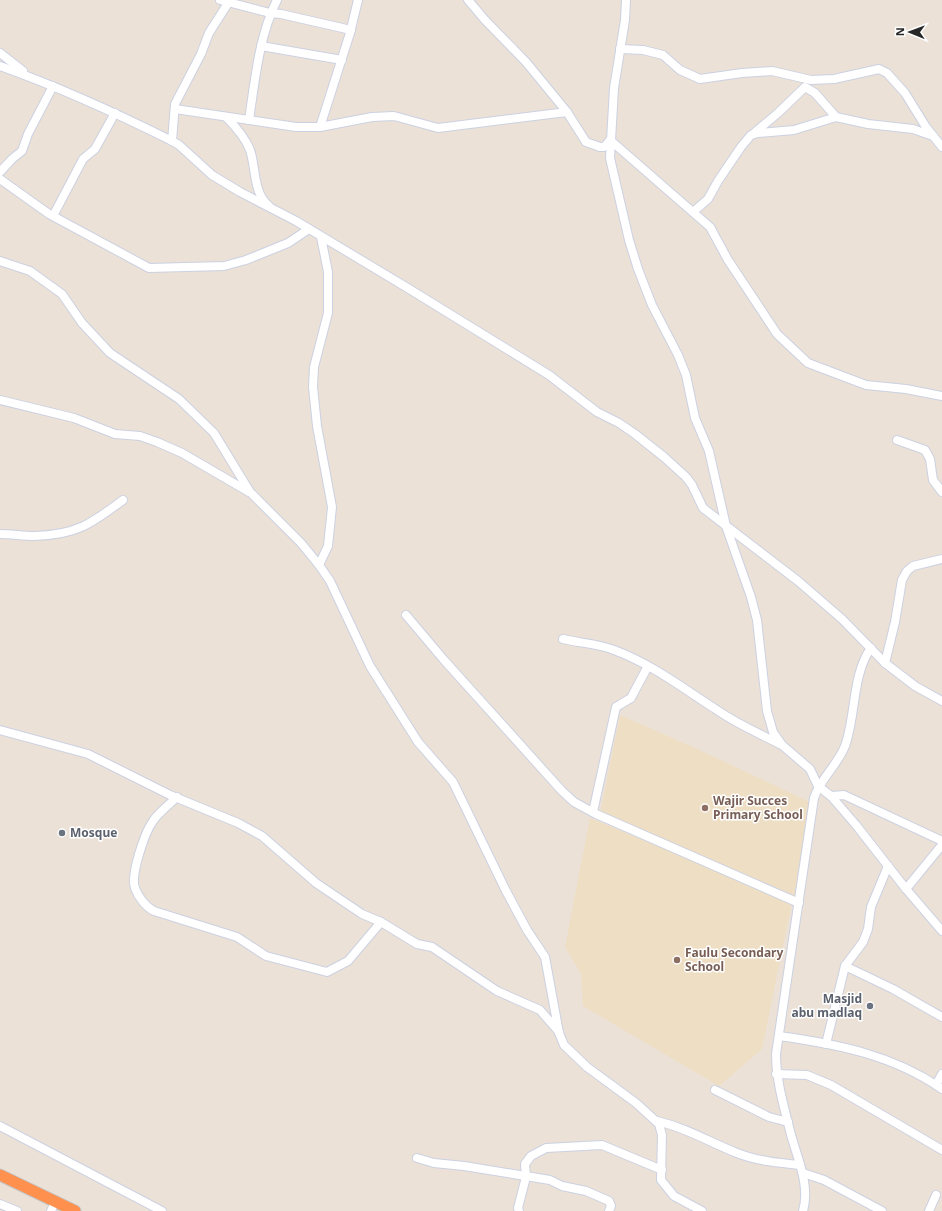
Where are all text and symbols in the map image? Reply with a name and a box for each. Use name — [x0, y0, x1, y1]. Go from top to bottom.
north arrow — [890, 12, 930, 52]
text: N — [892, 27, 907, 36]
place label: Wajir Succes Primary School — [713, 792, 803, 823]
marker: Wajir Succes Primary School — [700, 803, 710, 813]
place label: Mosque — [70, 824, 117, 841]
marker: Mosque — [57, 828, 67, 838]
place label: Faulu Secondary School — [685, 944, 783, 975]
marker: Faulu Secondary School — [672, 955, 682, 965]
place label: Masjid abu madlaq — [791, 990, 862, 1021]
marker: Masjid abu madlaq — [865, 1001, 875, 1011]

